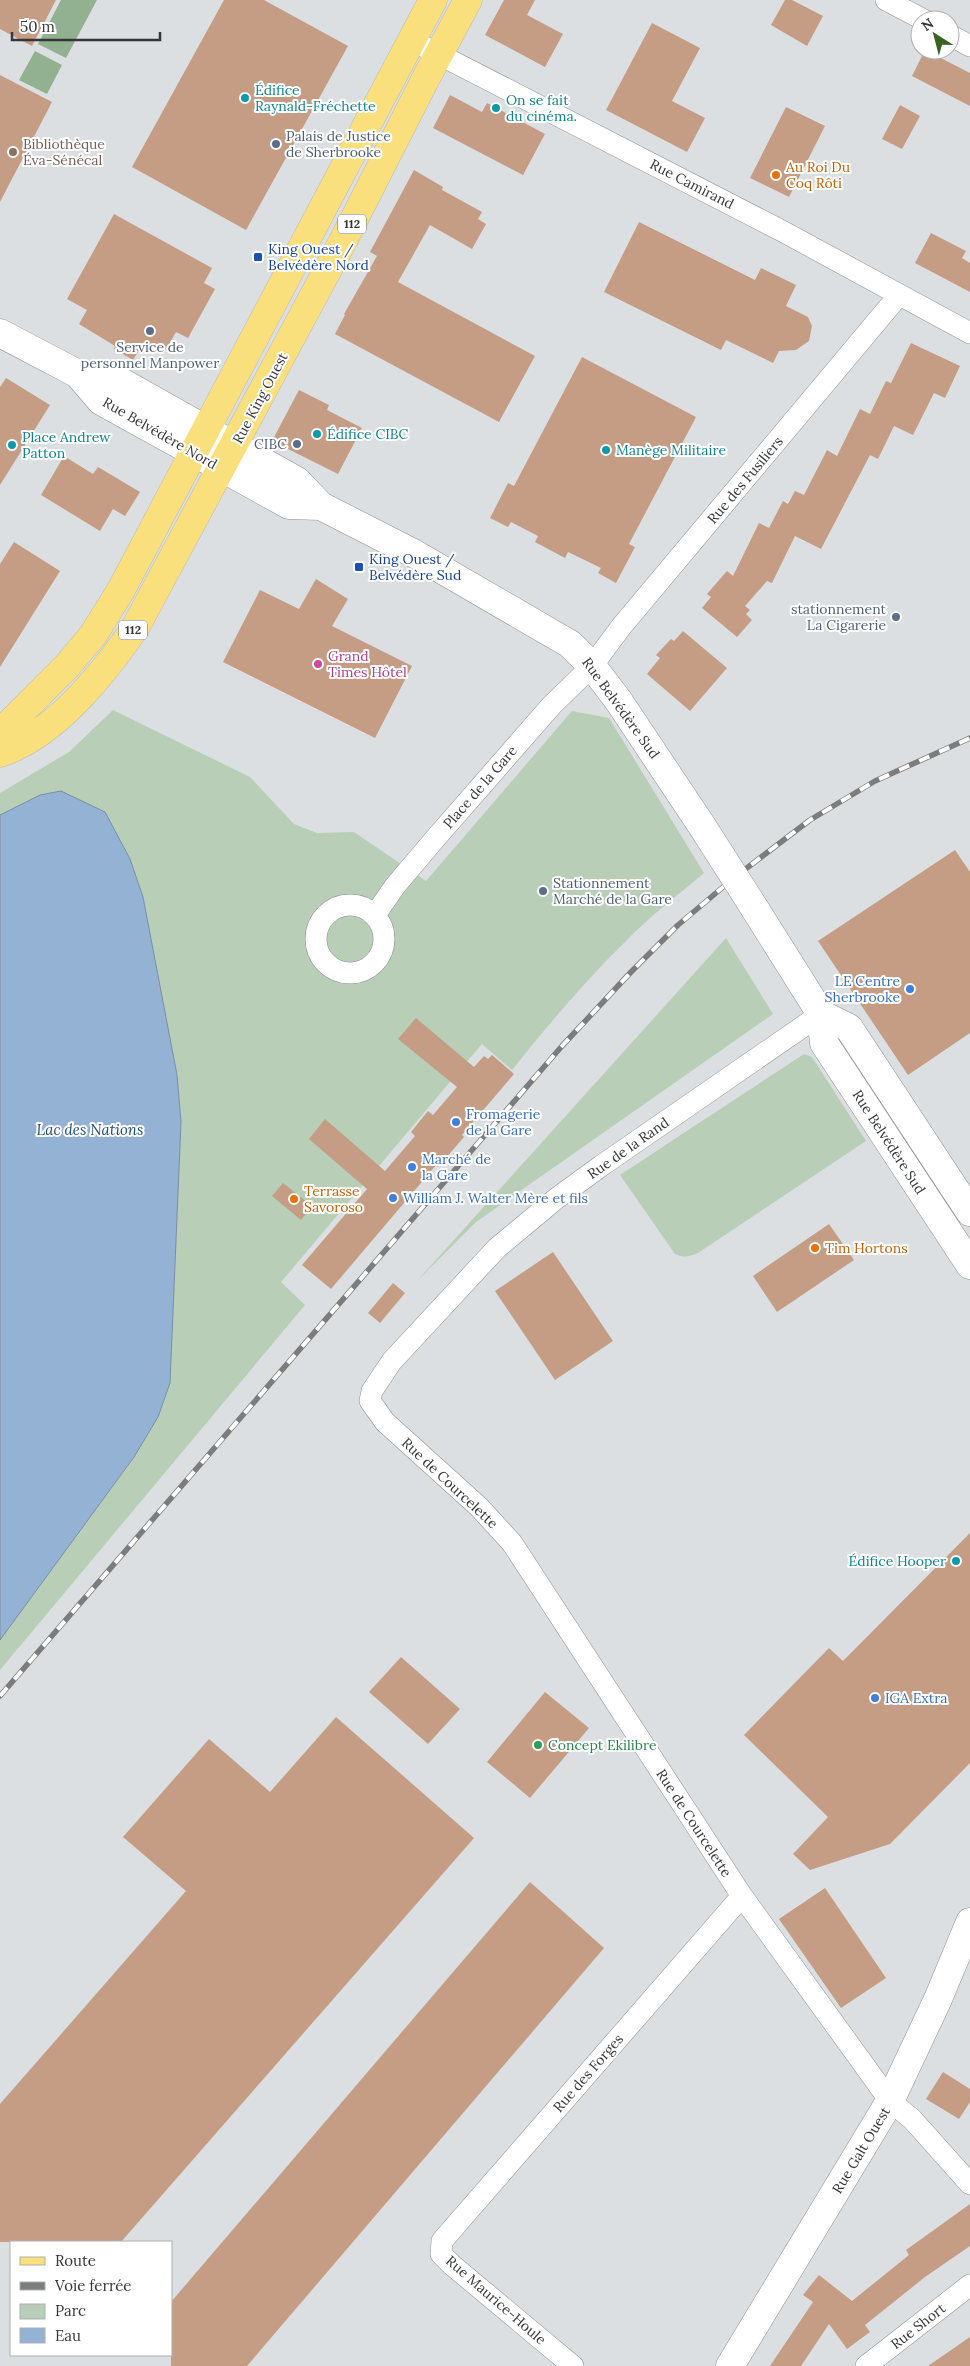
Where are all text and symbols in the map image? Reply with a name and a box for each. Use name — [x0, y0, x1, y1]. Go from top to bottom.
scale bar — [12, 10, 160, 42]
north arrow — [910, 10, 960, 60]
text: N — [918, 14, 937, 35]
text: 50 m — [20, 17, 55, 36]
place label: Édifice Raynald-Fréchette — [255, 81, 376, 115]
place label: On se fait du cinéma. — [506, 91, 577, 125]
marker: Édifice Raynald-Fréchette — [239, 92, 251, 104]
marker: On se fait du cinéma. — [490, 102, 502, 114]
place label: Palais de Justice de Sherbrooke — [286, 127, 391, 161]
place label: Bibliothèque Éva-Sénécal — [23, 135, 105, 169]
marker: Palais de Justice de Sherbrooke — [270, 138, 282, 150]
marker: Bibliothèque Éva-Sénécal — [7, 146, 19, 158]
street label: Rue Camirand — [647, 155, 737, 213]
place label: Au Roi Du Coq Rôti — [785, 158, 850, 192]
marker: Au Roi Du Coq Rôti — [770, 169, 782, 181]
road number: 112 — [338, 214, 366, 233]
place label: King Ouest / Belvédère Nord — [268, 240, 369, 274]
marker: King Ouest / Belvédère Nord — [252, 251, 264, 263]
marker: Service de personnel Manpower — [144, 325, 156, 337]
place label: Service de personnel Manpower — [81, 338, 219, 372]
street label: Rue King Ouest — [228, 349, 292, 447]
street label: Rue Belvédère Nord — [100, 393, 220, 473]
place label: Édifice CIBC — [327, 425, 409, 443]
place label: Place Andrew Patton — [22, 428, 111, 462]
marker: Édifice CIBC — [311, 428, 323, 440]
street label: Rue des Fusiliers — [703, 433, 787, 527]
place label: CIBC — [254, 435, 287, 453]
marker: CIBC — [291, 438, 303, 450]
marker: Place Andrew Patton — [6, 439, 18, 451]
place label: Manège Militaire — [616, 441, 726, 459]
marker: Manège Militaire — [600, 444, 612, 456]
place label: King Ouest / Belvédère Sud — [369, 550, 461, 584]
marker: King Ouest / Belvédère Sud — [353, 561, 365, 573]
place label: stationnement La Cigarerie — [791, 600, 887, 634]
marker: stationnement La Cigarerie — [890, 611, 902, 623]
road number: 112 — [119, 620, 147, 640]
place label: Grand Times Hôtel — [328, 647, 407, 681]
street label: Rue Belvédère Sud — [578, 654, 664, 762]
marker: Grand Times Hôtel — [312, 658, 324, 670]
street label: Place de la Gare — [439, 742, 521, 832]
place label: Stationnement Marché de la Gare — [553, 874, 672, 908]
marker: Stationnement Marché de la Gare — [537, 885, 549, 897]
place label: LE Centre Sherbrooke — [825, 972, 900, 1006]
marker: LE Centre Sherbrooke — [904, 983, 916, 995]
street label: Rue Belvédère Sud — [849, 1086, 929, 1198]
place label: Fromagerie de la Gare — [466, 1105, 541, 1139]
street label: Rue de la Rand — [584, 1113, 672, 1183]
marker: Fromagerie de la Gare — [450, 1116, 462, 1128]
water label: Lac des Nations — [37, 1120, 143, 1139]
place label: Marché de la Gare — [422, 1150, 492, 1184]
marker: Marché de la Gare — [406, 1161, 418, 1173]
place label: Terrasse Savoroso — [304, 1182, 363, 1216]
place label: William J. Walter Mère et fils — [403, 1189, 588, 1207]
marker: William J. Walter Mère et fils — [387, 1192, 399, 1204]
marker: Terrasse Savoroso — [288, 1193, 300, 1205]
place label: Tim Hortons — [825, 1239, 908, 1257]
marker: Tim Hortons — [809, 1242, 821, 1254]
street label: Rue de Courcelette — [398, 1434, 502, 1533]
place label: Édifice Hooper — [849, 1552, 946, 1570]
marker: Édifice Hooper — [950, 1555, 962, 1567]
place label: IGA Extra — [885, 1689, 947, 1707]
marker: IGA Extra — [869, 1692, 881, 1704]
place label: Concept Ekilibre — [548, 1736, 657, 1754]
marker: Concept Ekilibre — [532, 1739, 544, 1751]
street label: Rue de Courcelette — [652, 1766, 736, 1881]
street label: Rue des Forges — [549, 2030, 627, 2116]
street label: Rue Galt Ouest — [828, 2103, 894, 2197]
legend — [10, 2241, 172, 2356]
text: Route — [55, 2251, 96, 2270]
street label: Rue Maurice-Houle — [442, 2252, 550, 2349]
text: Voie ferrée — [54, 2276, 131, 2295]
street label: Rue Short — [887, 2299, 949, 2353]
text: Parc — [55, 2301, 86, 2320]
text: Eau — [55, 2326, 81, 2345]

